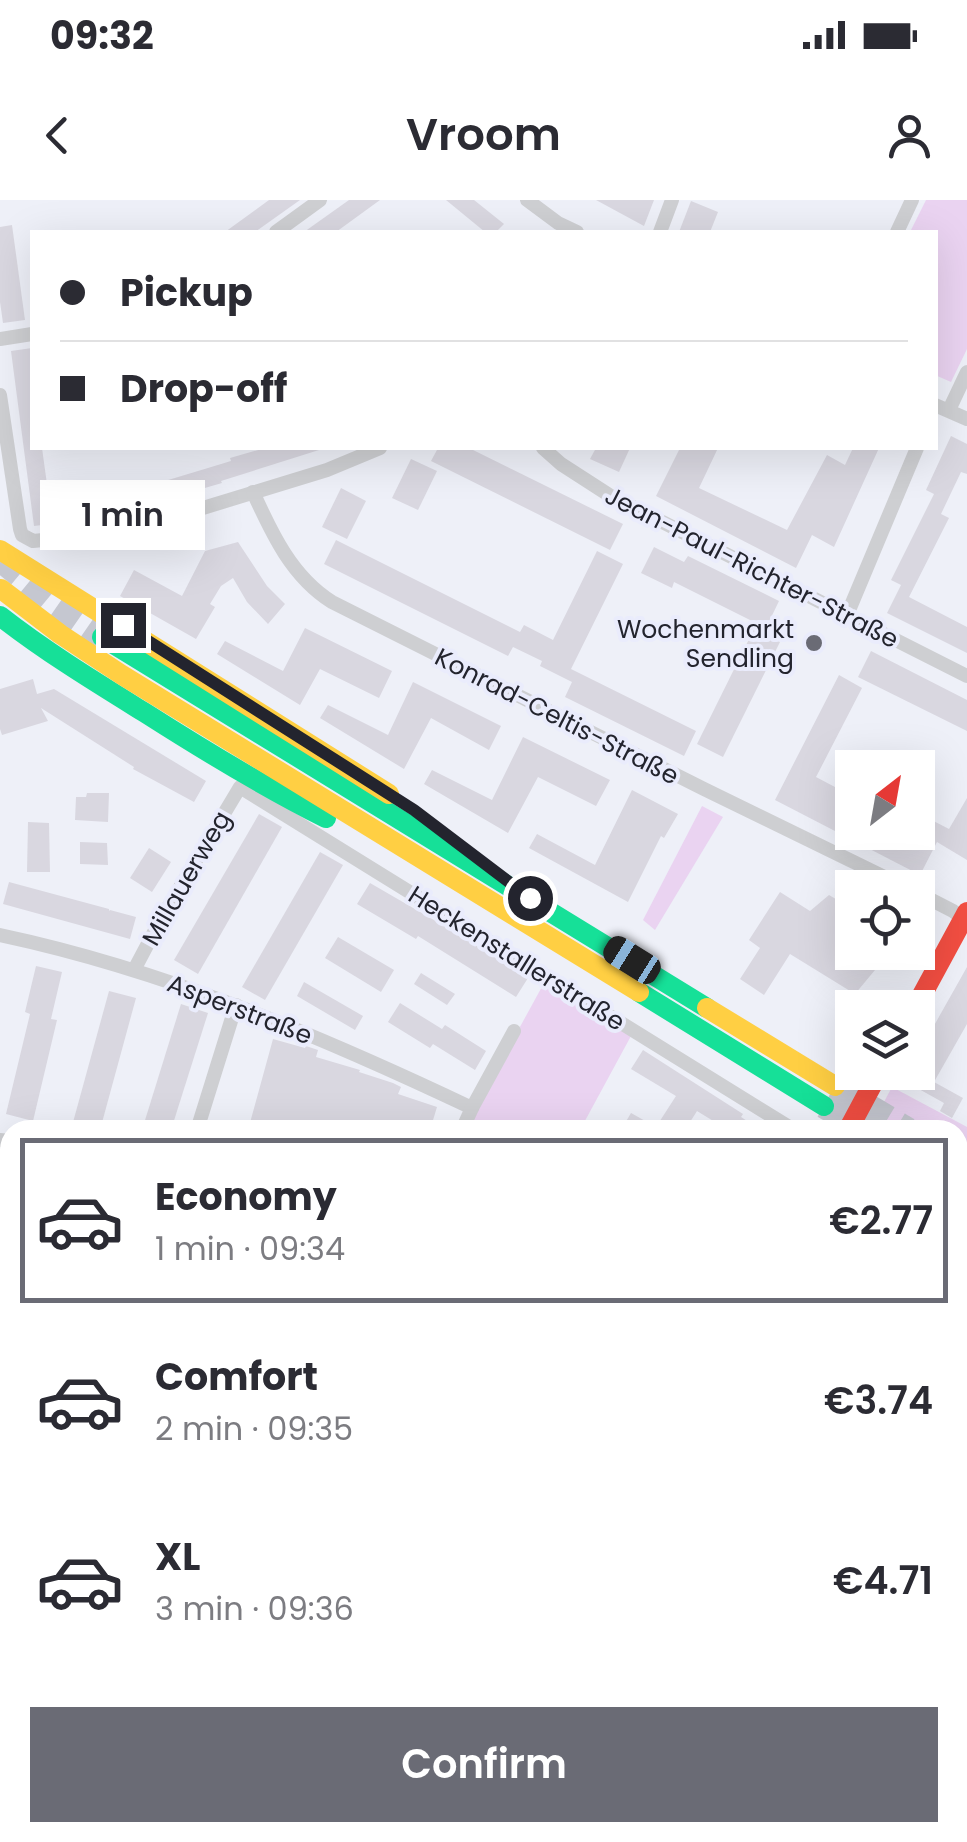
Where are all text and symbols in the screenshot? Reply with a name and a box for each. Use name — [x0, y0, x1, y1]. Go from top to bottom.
text: 09:32 — [50, 9, 154, 62]
text: Vroom — [406, 103, 561, 166]
icon: back — [30, 108, 85, 163]
icon: person — [882, 108, 937, 163]
text: Pickup — [120, 266, 253, 319]
text: Drop-off — [120, 362, 288, 415]
street label: Jean-Paul-Richter-Straße — [599, 478, 905, 657]
callout: 1 min — [41, 480, 206, 550]
text: 1 min — [81, 492, 164, 537]
route end — [101, 603, 146, 648]
place label: Wochenmarkt Sendling — [617, 612, 794, 676]
marker: Wochenmarkt Sendling — [803, 632, 825, 654]
street label: Konrad-Celtis-Straße — [429, 640, 685, 793]
north arrow — [835, 750, 935, 850]
map controls — [835, 750, 935, 1090]
street label: Millauerweg — [134, 804, 239, 952]
button: locate — [835, 870, 935, 970]
route start — [508, 876, 553, 921]
street label: Heckenstallerstraße — [402, 877, 632, 1039]
car — [599, 931, 665, 989]
street label: Asperstraße — [162, 966, 317, 1053]
button: layers — [835, 990, 935, 1090]
text: Economy — [155, 1170, 337, 1223]
icon: car — [35, 1176, 125, 1266]
text: €2.77 — [829, 1194, 933, 1247]
text: 1 min · 09:34 — [155, 1226, 345, 1271]
text: Comfort — [155, 1350, 318, 1403]
icon: car — [35, 1356, 125, 1446]
text: €3.74 — [824, 1374, 933, 1427]
text: 2 min · 09:35 — [155, 1406, 353, 1451]
text: XL — [155, 1530, 200, 1583]
icon: car — [35, 1536, 125, 1626]
text: €4.71 — [833, 1554, 933, 1607]
text: 3 min · 09:36 — [155, 1586, 354, 1631]
button: Confirm — [30, 1707, 938, 1822]

